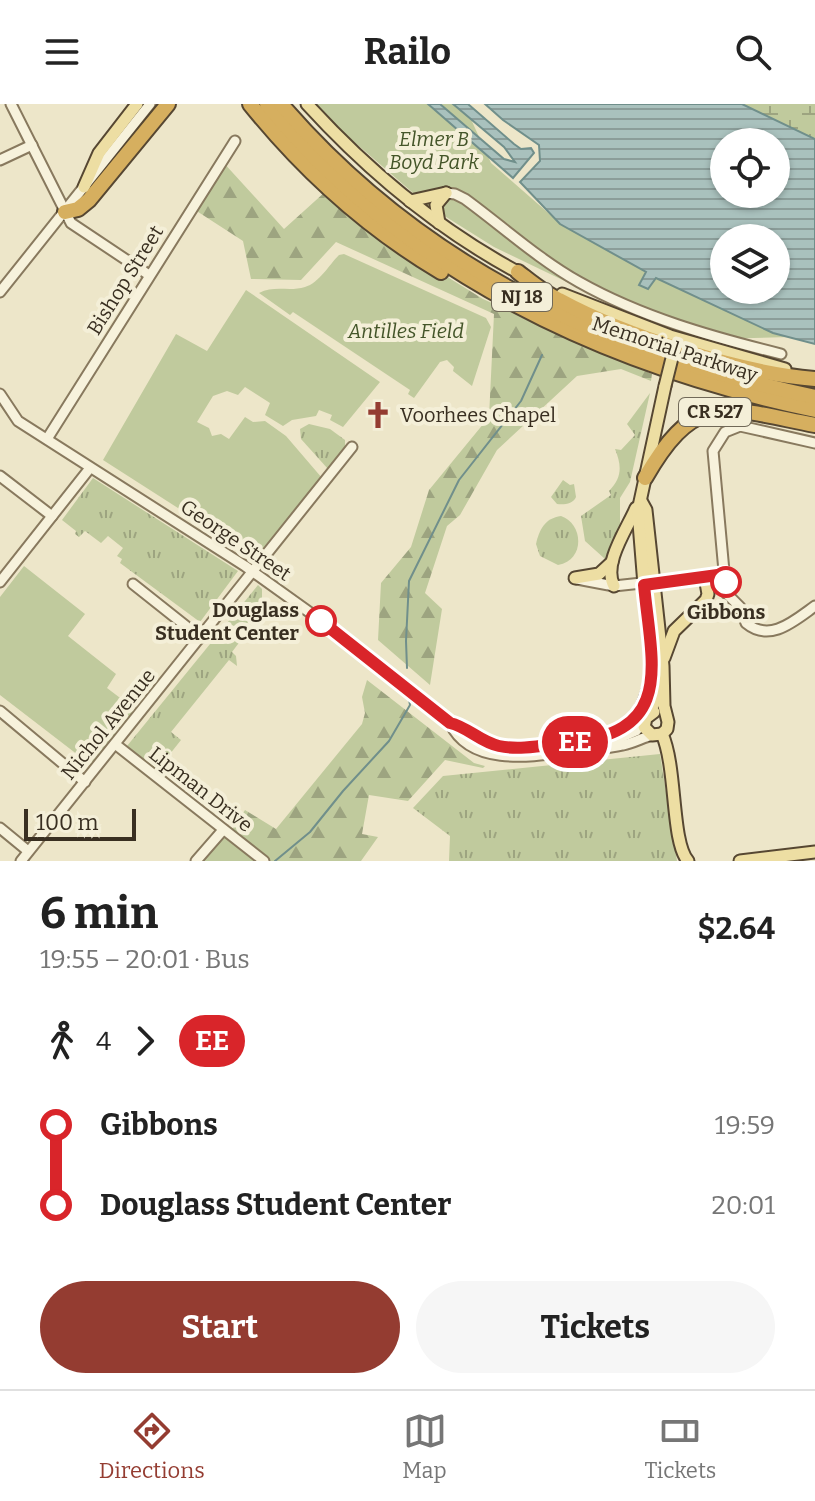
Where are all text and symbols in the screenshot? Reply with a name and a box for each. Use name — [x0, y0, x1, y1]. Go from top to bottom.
icon: menu — [40, 30, 84, 74]
text: Railo — [364, 30, 451, 74]
icon: search — [731, 30, 775, 74]
park label: Elmer B Boyd Park — [389, 127, 479, 174]
map controls — [710, 128, 790, 304]
button: locate — [710, 128, 790, 208]
street label: Bishop Street — [82, 221, 168, 339]
button: layers — [710, 224, 790, 304]
road number: NJ 18 — [492, 283, 552, 311]
street label: Memorial Parkway — [589, 311, 761, 387]
park label: Antilles Field — [347, 319, 464, 343]
road number: CR 527 — [679, 398, 751, 426]
church icon: Voorhees Chapel — [363, 400, 393, 430]
place label: Voorhees Chapel — [400, 403, 556, 427]
street label: George Street — [176, 494, 296, 586]
marker: Gibbons — [711, 567, 741, 597]
place label: Douglass Student Center — [155, 598, 300, 645]
place label: Gibbons — [687, 600, 765, 624]
marker: Douglass Student Center — [306, 606, 336, 636]
street label: Nichol Avenue — [56, 664, 160, 784]
line badge: EE — [539, 716, 611, 768]
text: EE — [558, 725, 592, 758]
street label: Lipman Drive — [145, 741, 257, 837]
scale bar — [24, 805, 136, 841]
text: 100 m — [36, 809, 99, 836]
text: 6 min — [40, 887, 158, 940]
text: $2.64 — [697, 911, 775, 947]
text: 19:55 – 20:01 · Bus — [40, 944, 250, 975]
icon: walk — [40, 1019, 84, 1063]
icon: forward — [123, 1019, 167, 1063]
text: EE — [195, 1024, 229, 1057]
text: 4 — [96, 1026, 111, 1057]
text: Gibbons — [100, 1107, 218, 1143]
text: 19:59 — [715, 1110, 775, 1141]
text: Douglass Student Center — [100, 1187, 451, 1223]
text: 20:01 — [712, 1190, 775, 1221]
button: Start — [40, 1281, 400, 1373]
button: Tickets — [416, 1281, 775, 1373]
tab: Directions — [99, 1409, 205, 1484]
tab: Map — [402, 1409, 447, 1484]
tab: Tickets — [644, 1409, 716, 1484]

